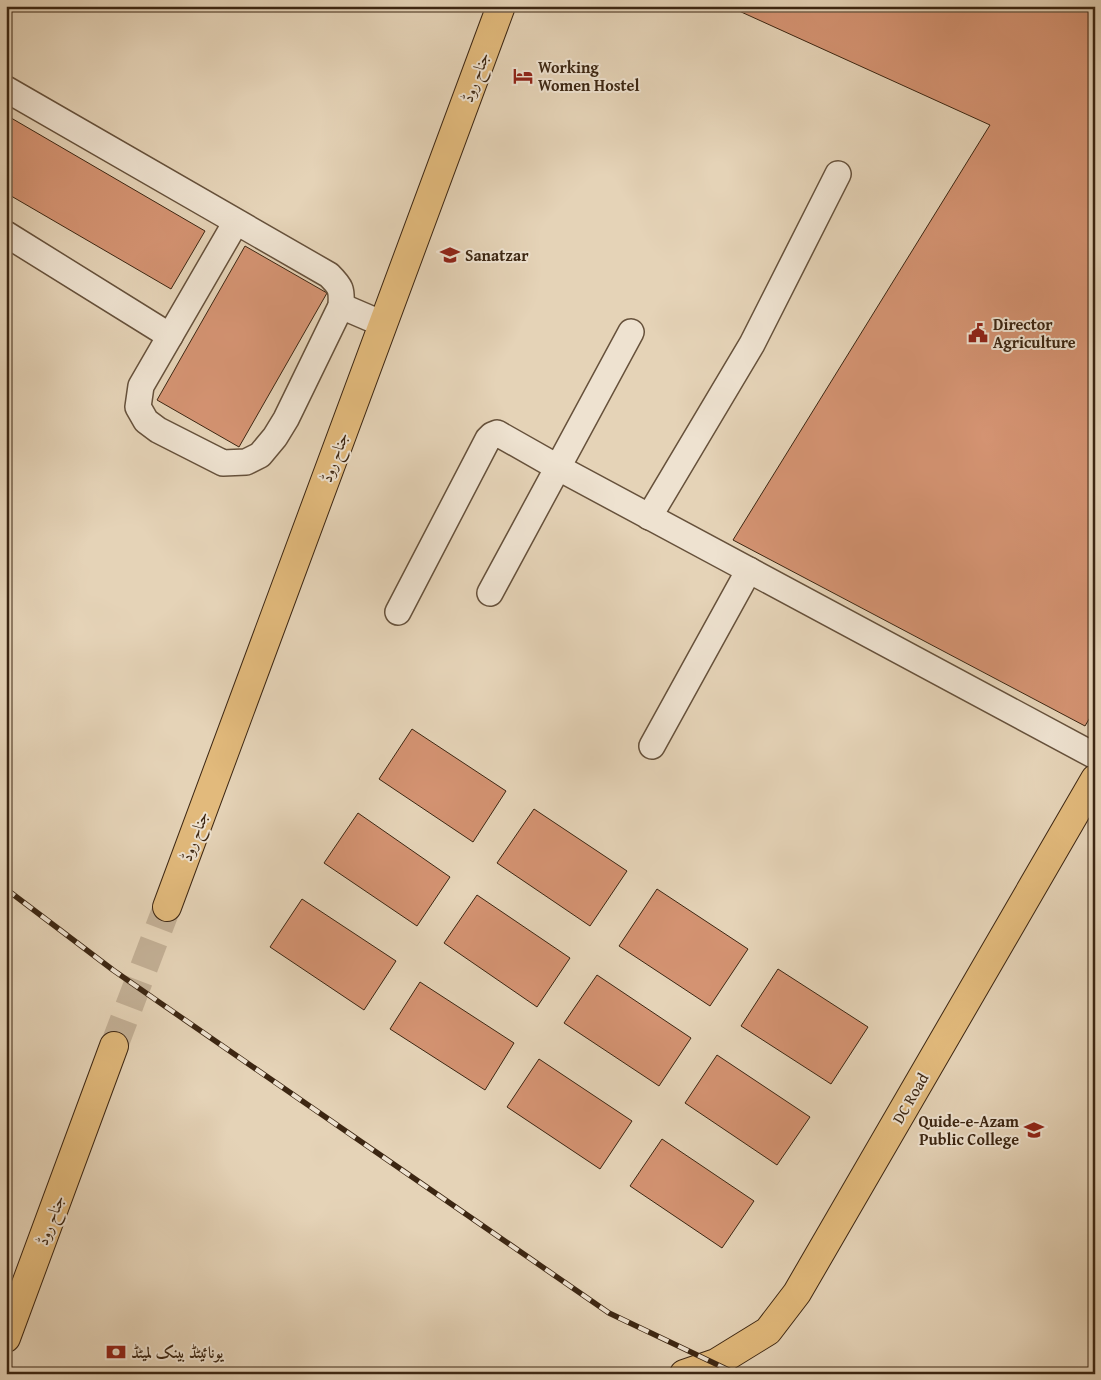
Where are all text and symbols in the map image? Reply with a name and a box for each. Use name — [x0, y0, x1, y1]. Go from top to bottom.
street label: جناح روڈ — [455, 48, 498, 107]
place label: Working Women Hostel — [538, 55, 639, 97]
hotel icon: Working Women Hostel — [512, 65, 534, 87]
place label: Sanatzar — [465, 243, 529, 267]
school or university icon: Sanatzar — [439, 244, 461, 266]
place label: Director Agriculture — [993, 312, 1076, 354]
public building icon: Director Agriculture — [967, 322, 989, 344]
street label: جناح روڈ — [314, 428, 357, 487]
street label: جناح روڈ — [174, 807, 217, 866]
street label: DC Road — [886, 1068, 934, 1128]
place label: Quide-e-Azam Public College — [919, 1109, 1019, 1151]
school or university icon: Quide-e-Azam Public College — [1023, 1119, 1045, 1141]
street label: جناح روڈ — [30, 1191, 73, 1250]
place label: یونائیٹڈ بینک لمیٹڈ — [131, 1340, 224, 1364]
bank icon: یونائیٹڈ بینک لمیٹڈ — [105, 1341, 127, 1363]

